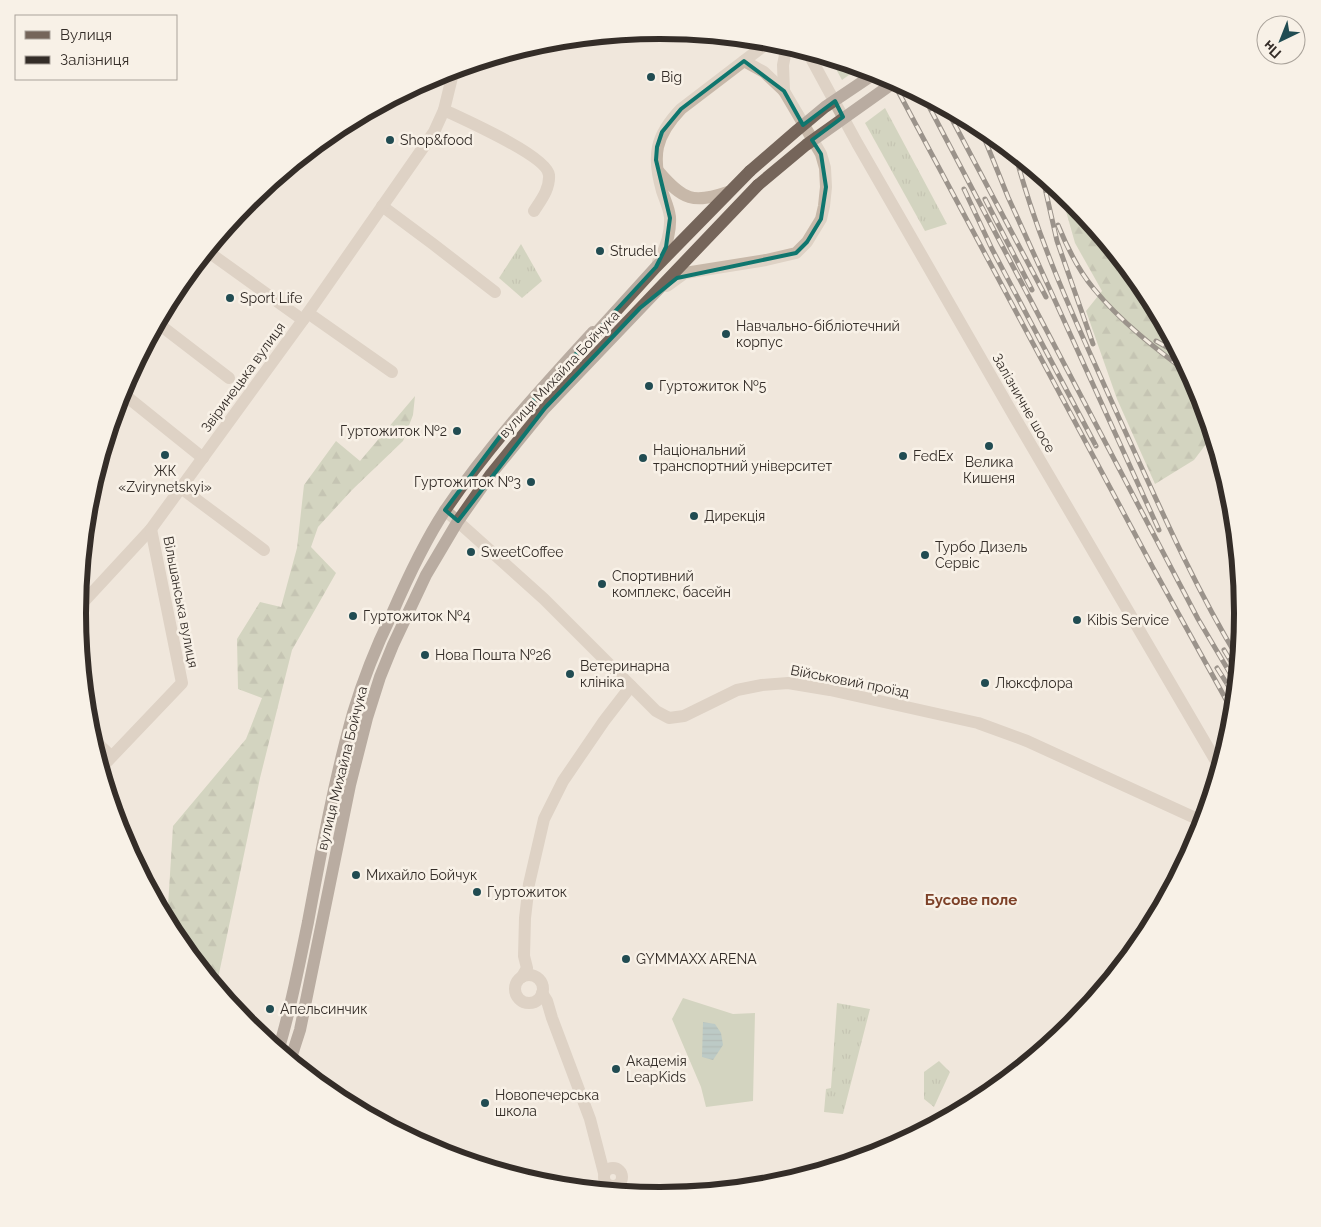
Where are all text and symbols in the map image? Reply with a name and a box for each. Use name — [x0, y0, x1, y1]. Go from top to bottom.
legend — [15, 15, 178, 80]
north arrow — [1256, 15, 1306, 65]
text: Вулиця — [60, 26, 112, 44]
text: Пн — [1260, 37, 1284, 62]
text: Залізниця — [60, 51, 129, 69]
place label: Big — [661, 69, 682, 85]
marker: Big — [645, 71, 657, 83]
place label: Shop&food — [400, 132, 473, 148]
marker: Shop&food — [384, 134, 396, 146]
place label: Strudel — [610, 243, 657, 259]
marker: Strudel — [594, 245, 606, 257]
place label: Sport Life — [240, 290, 302, 306]
marker: Sport Life — [224, 292, 236, 304]
street label: вулиця Михайла Бойчука — [496, 307, 622, 441]
place label: Навчально-бібліотечний корпус — [736, 318, 900, 350]
street label: Звіринецька вулиця — [198, 319, 288, 435]
marker: Навчально-бібліотечний корпус — [720, 328, 732, 340]
street label: Залізничне шосе — [989, 351, 1059, 455]
place label: Гуртожиток №5 — [659, 378, 767, 394]
marker: Гуртожиток №5 — [643, 380, 655, 392]
place label: Гуртожиток №2 — [340, 423, 447, 439]
marker: Гуртожиток №2 — [451, 425, 463, 437]
marker: Велика Кишеня — [983, 440, 995, 452]
place label: Національний транспортний університет — [653, 442, 832, 474]
place label: FedEx — [913, 448, 953, 464]
marker: ЖК «Zvirynetskyi» — [159, 449, 171, 461]
marker: FedEx — [897, 450, 909, 462]
marker: Національний транспортний університет — [637, 452, 649, 464]
place label: Велика Кишеня — [963, 454, 1015, 486]
place label: ЖК «Zvirynetskyi» — [118, 463, 212, 495]
place label: Гуртожиток №3 — [414, 474, 521, 490]
marker: Гуртожиток №3 — [525, 476, 537, 488]
place label: Дирекція — [704, 508, 765, 524]
marker: Дирекція — [688, 510, 700, 522]
street label: Вільшанська вулиця — [160, 535, 202, 669]
place label: Турбо Дизель Сервіс — [935, 539, 1027, 571]
place label: SweetCoffee — [481, 544, 564, 560]
marker: SweetCoffee — [465, 546, 477, 558]
marker: Турбо Дизель Сервіс — [919, 549, 931, 561]
place label: Спортивний комплекс, басейн — [612, 568, 731, 600]
marker: Спортивний комплекс, басейн — [596, 578, 608, 590]
place label: Гуртожиток №4 — [363, 608, 471, 624]
marker: Гуртожиток №4 — [347, 610, 359, 622]
place label: Kibis Service — [1087, 612, 1169, 628]
marker: Kibis Service — [1071, 614, 1083, 626]
place label: Нова Пошта №26 — [435, 647, 551, 663]
marker: Нова Пошта №26 — [419, 649, 431, 661]
place label: Ветеринарна клініка — [580, 658, 670, 690]
street label: Військовий проїзд — [789, 662, 911, 700]
marker: Ветеринарна клініка — [564, 668, 576, 680]
place label: Люксфлора — [995, 675, 1073, 691]
marker: Люксфлора — [979, 677, 991, 689]
street label: вулиця Михайла Бойчука — [314, 684, 370, 852]
place label: Михайло Бойчук — [366, 867, 477, 883]
marker: Михайло Бойчук — [350, 869, 362, 881]
place label: Гуртожиток — [487, 884, 567, 900]
marker: Гуртожиток — [471, 886, 483, 898]
district label: Бусове поле — [925, 891, 1017, 909]
place label: GYMMAXX ARENA — [636, 951, 757, 967]
marker: GYMMAXX ARENA — [620, 953, 632, 965]
place label: Апельсинчик — [280, 1001, 367, 1017]
marker: Апельсинчик — [264, 1003, 276, 1015]
place label: Академія LeapKids — [626, 1053, 687, 1085]
marker: Академія LeapKids — [610, 1063, 622, 1075]
place label: Новопечерська школа — [495, 1087, 599, 1119]
marker: Новопечерська школа — [479, 1097, 491, 1109]

